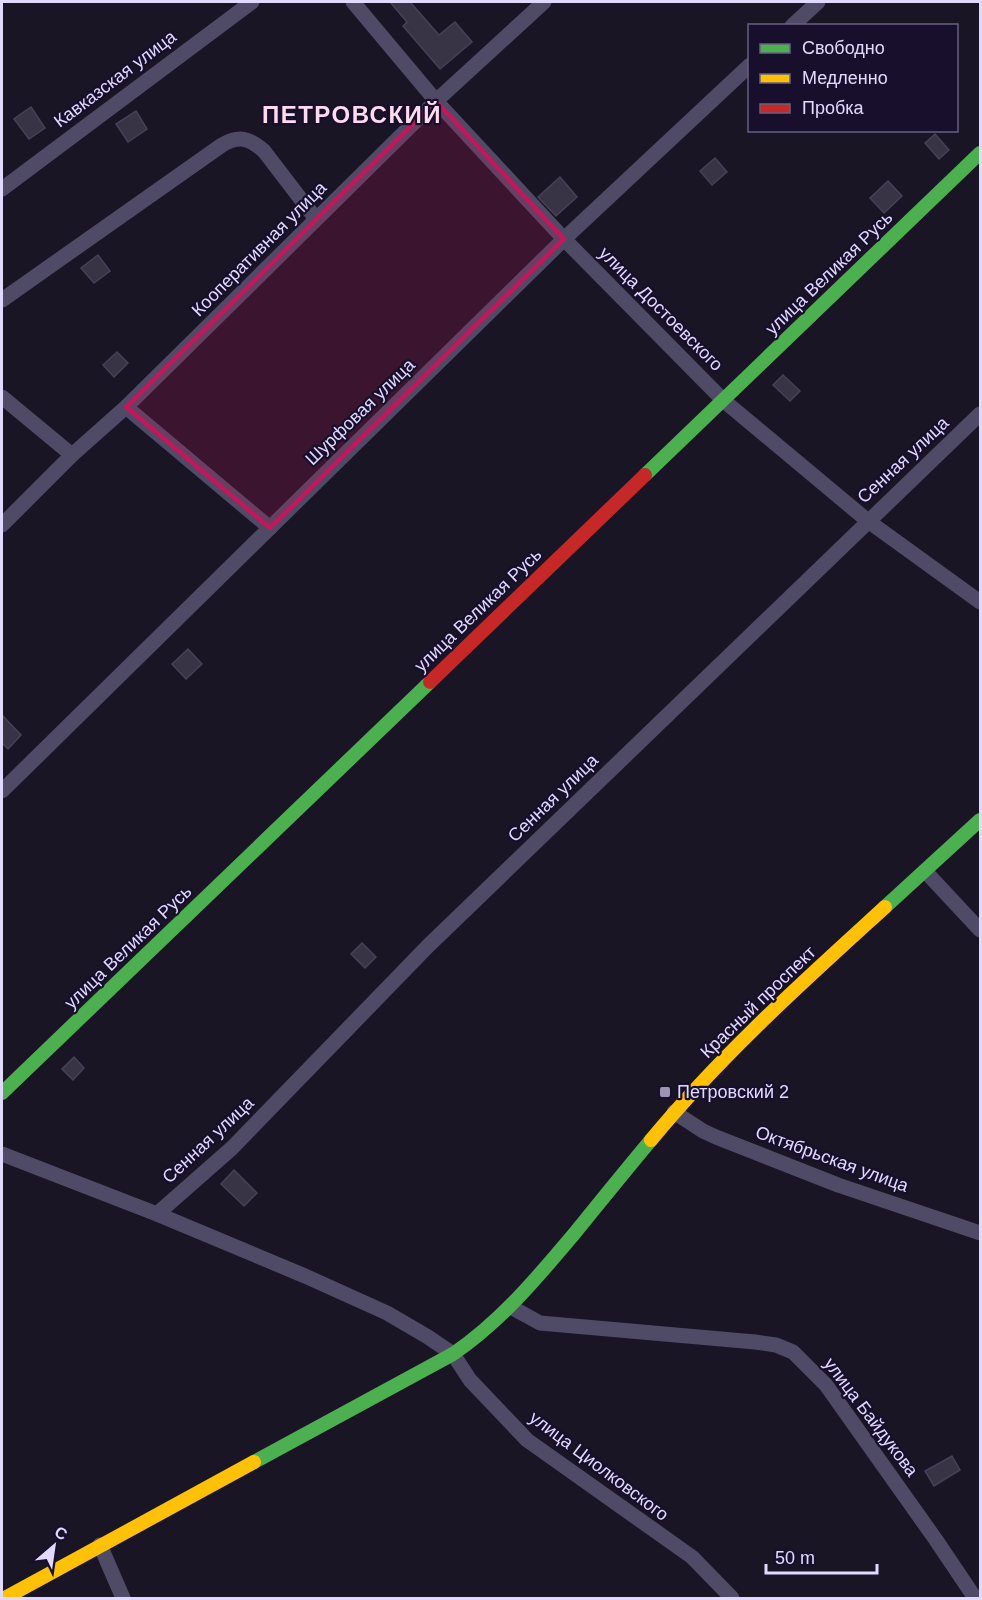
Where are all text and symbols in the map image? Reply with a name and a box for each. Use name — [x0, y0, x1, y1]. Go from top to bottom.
legend — [748, 24, 958, 132]
street label: Кавказская улица — [50, 26, 181, 131]
text: Свободно — [802, 38, 885, 58]
text: Медленно — [802, 68, 888, 88]
text: Пробка — [802, 98, 865, 118]
district label: ПЕТРОВСКИЙ — [262, 101, 442, 128]
street label: Кооперативная улица — [188, 177, 331, 320]
street label: улица Великая Русь — [761, 207, 897, 339]
street label: улица Достоевского — [595, 243, 727, 375]
street label: Шурфовая улица — [301, 354, 419, 469]
street label: Сенная улица — [853, 412, 953, 507]
street label: улица Великая Русь — [410, 544, 546, 676]
street label: Сенная улица — [504, 749, 603, 846]
street label: улица Великая Русь — [60, 881, 196, 1013]
street label: Красный проспект — [696, 942, 820, 1062]
place label: Петровский 2 — [677, 1082, 789, 1102]
marker: Петровский 2 — [658, 1085, 672, 1099]
street label: Сенная улица — [158, 1092, 258, 1187]
street label: Октябрьская улица — [753, 1122, 912, 1196]
street label: улица Байдукова — [820, 1354, 923, 1481]
street label: улица Циолковского — [526, 1407, 672, 1525]
north arrow — [24, 1516, 84, 1576]
text: С — [52, 1523, 71, 1544]
scale bar — [766, 1537, 877, 1575]
text: 50 m — [775, 1548, 815, 1568]

